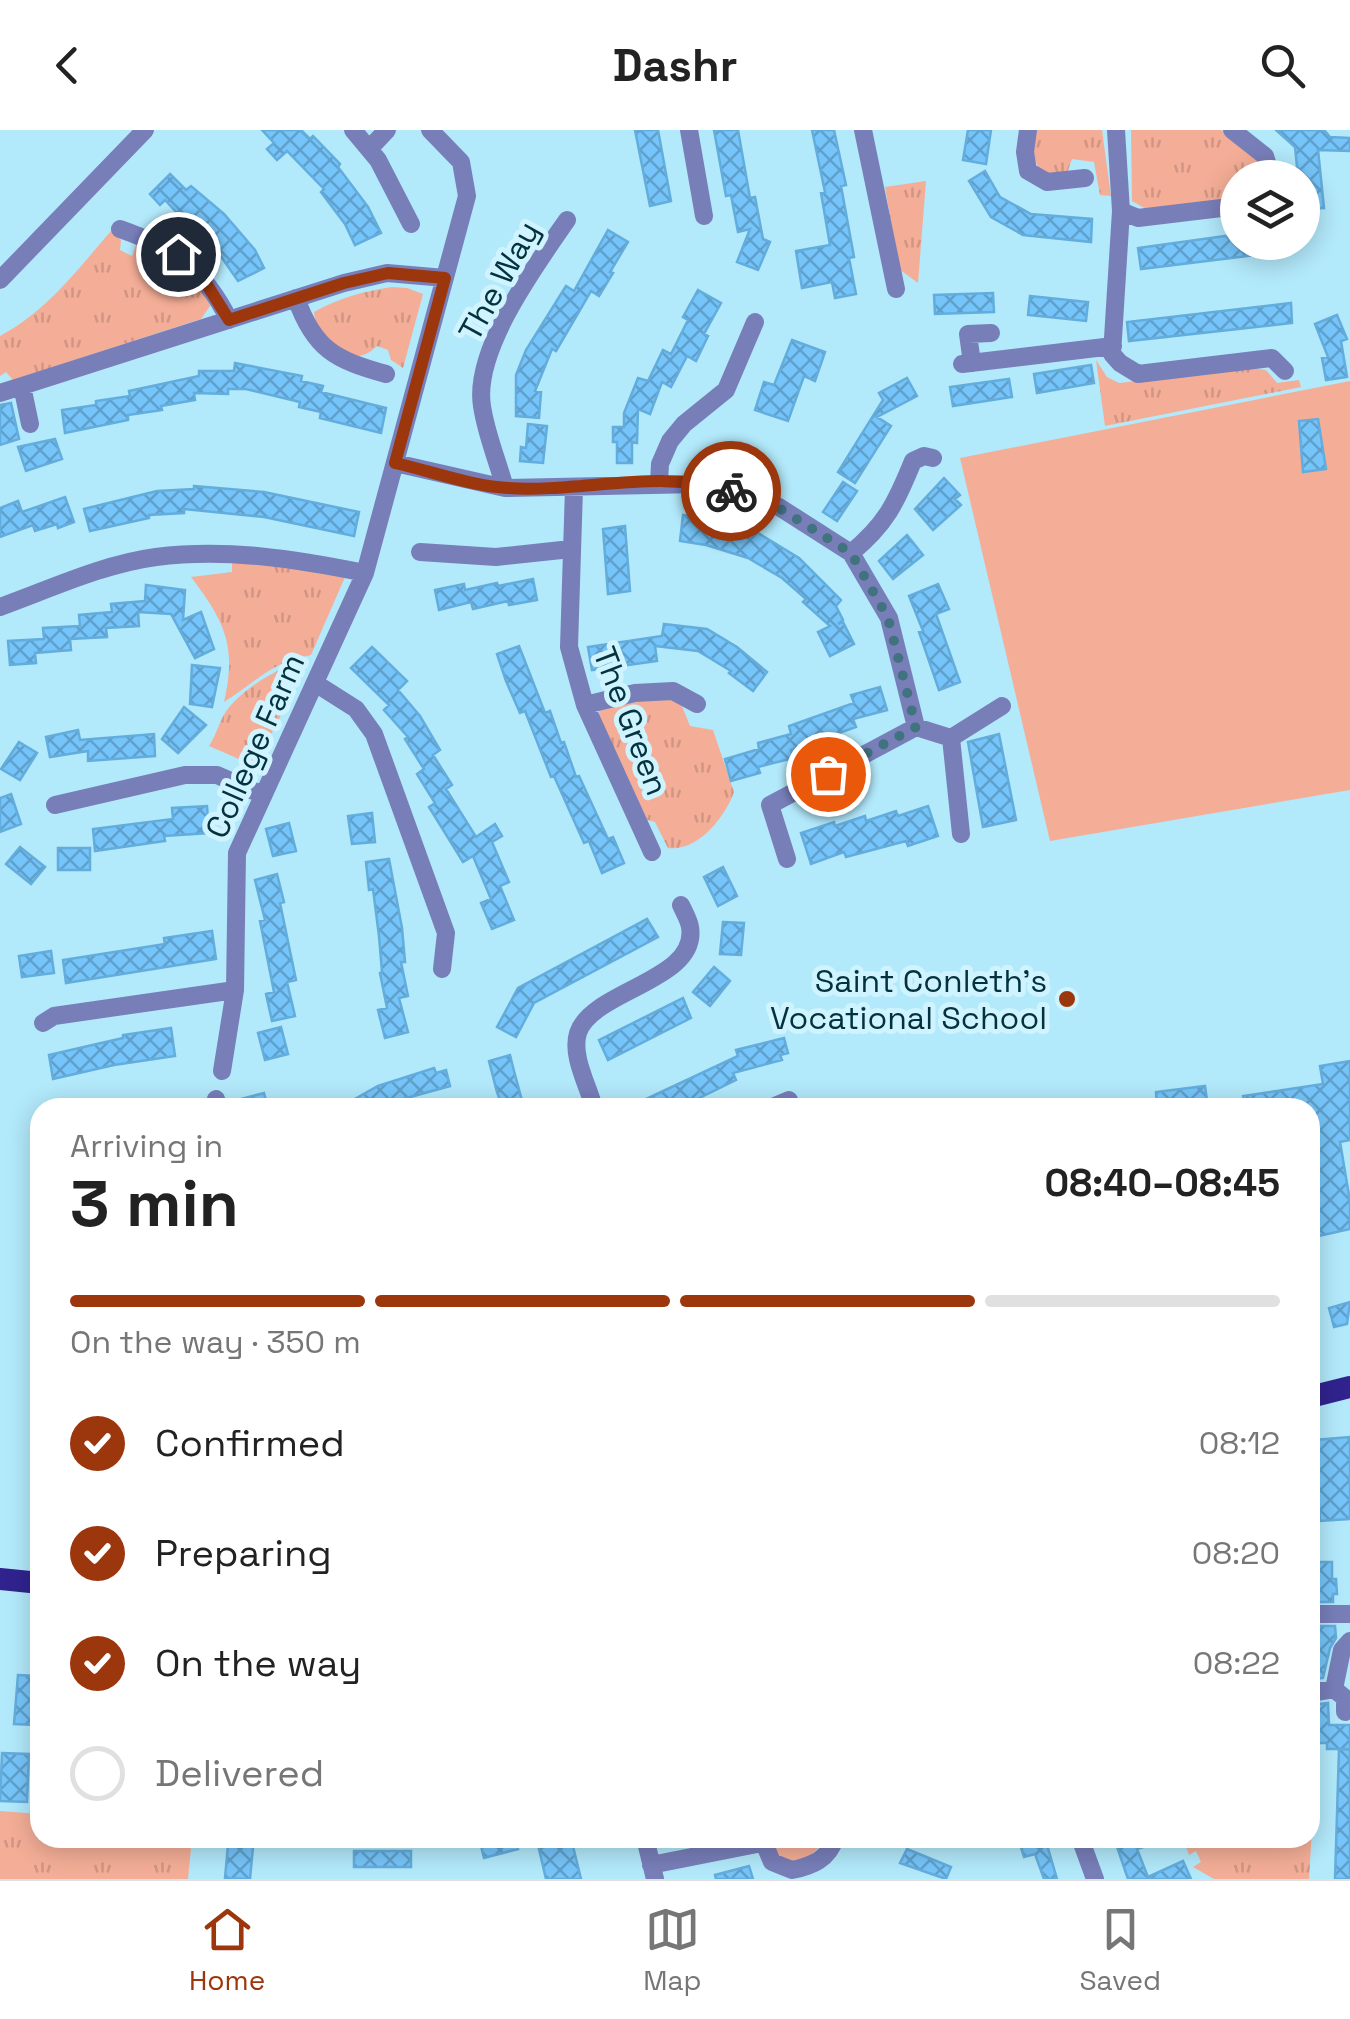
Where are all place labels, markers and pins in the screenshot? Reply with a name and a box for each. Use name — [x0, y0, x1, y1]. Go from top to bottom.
pin — [136, 212, 221, 297]
pin — [786, 732, 871, 817]
place label: Saint Conleth's Vocational School — [770, 961, 1047, 1038]
marker: Saint Conleth's Vocational School — [1056, 988, 1078, 1010]

